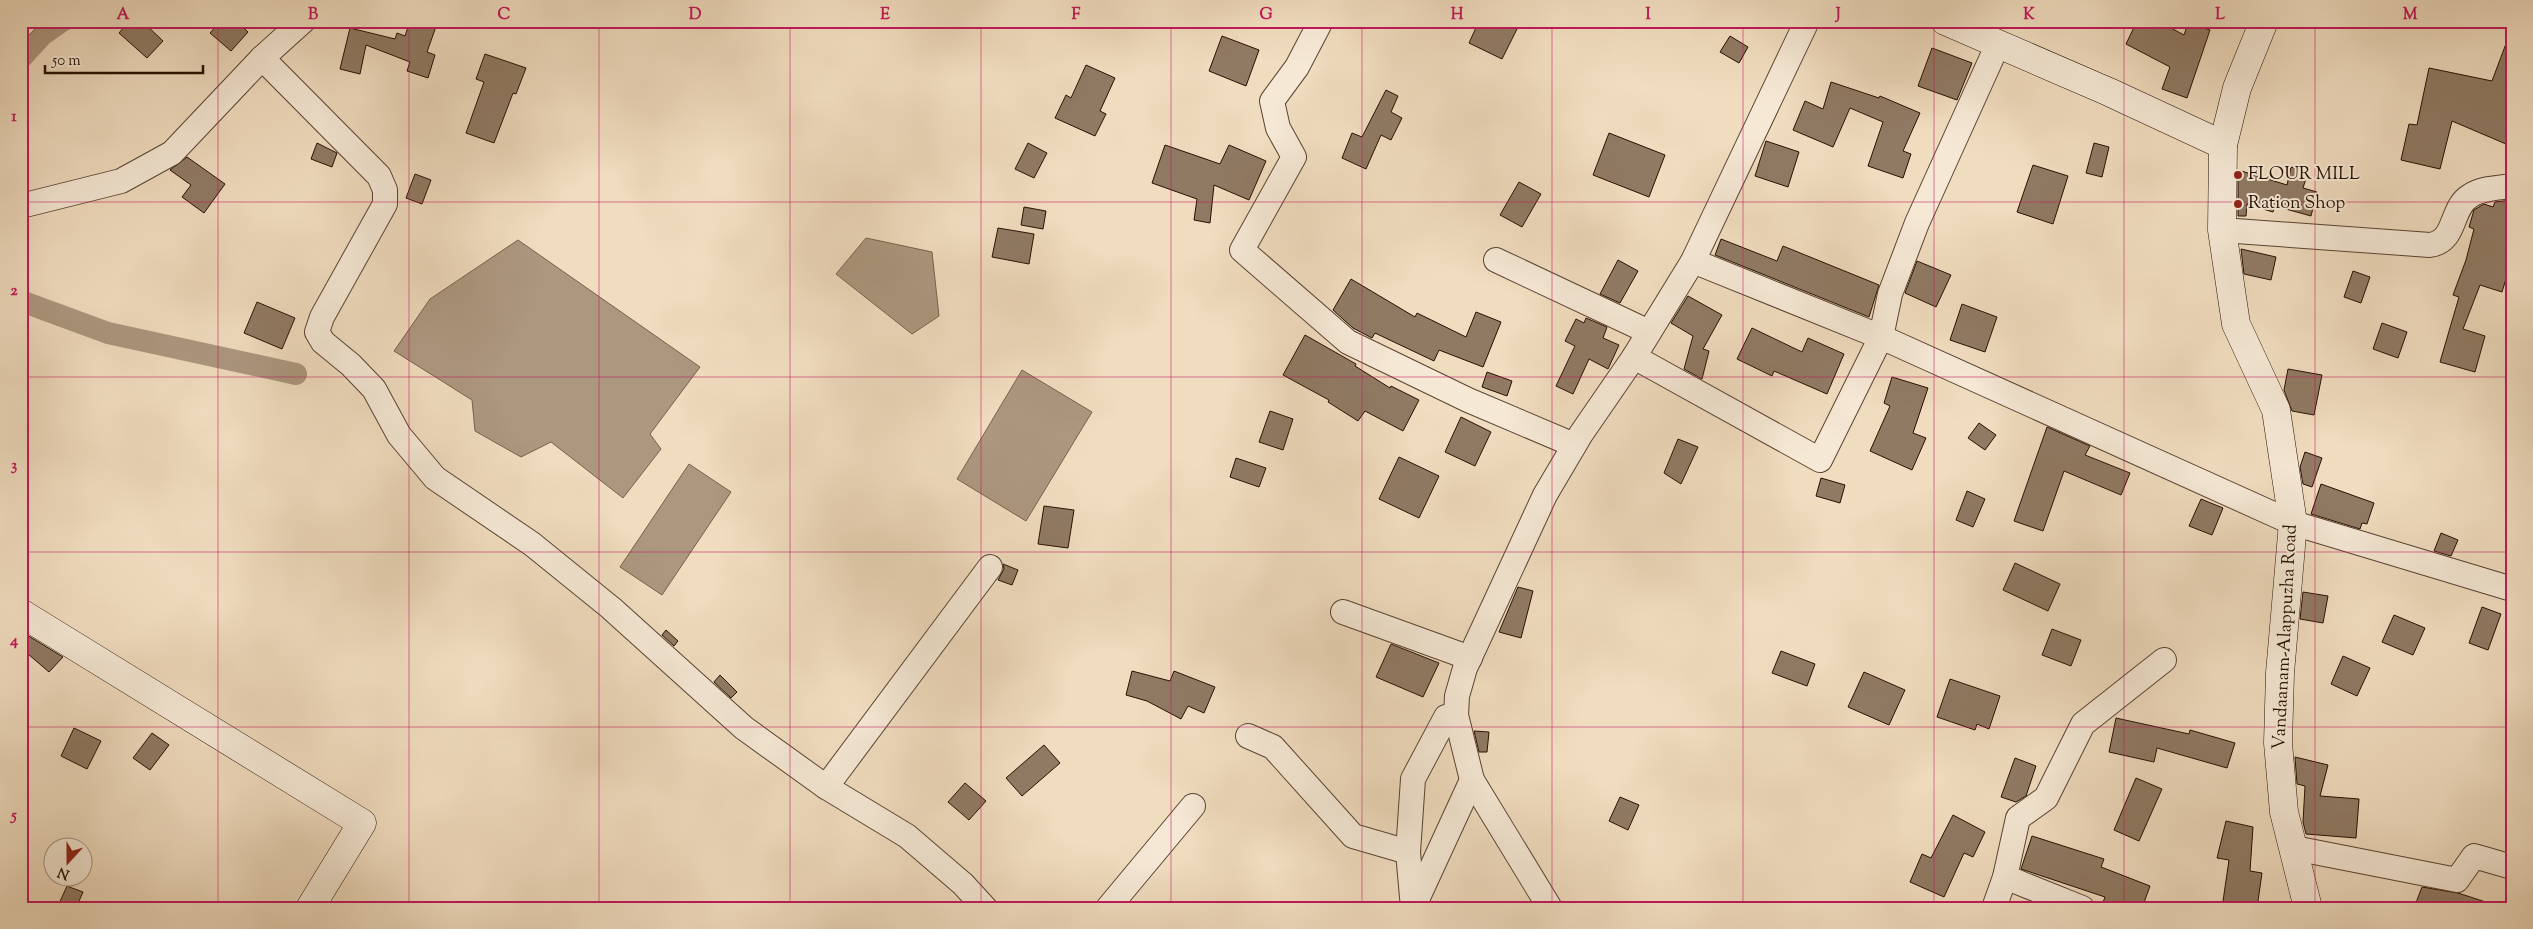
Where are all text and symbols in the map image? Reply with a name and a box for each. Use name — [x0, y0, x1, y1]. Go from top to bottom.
text: A — [117, 4, 130, 27]
text: B — [308, 4, 318, 27]
text: C — [498, 4, 511, 27]
text: D — [689, 4, 702, 27]
text: E — [880, 4, 890, 27]
text: F — [1072, 4, 1081, 27]
text: G — [1259, 4, 1273, 27]
text: H — [1451, 4, 1464, 27]
text: I — [1645, 4, 1651, 27]
text: J — [1834, 4, 1841, 27]
text: K — [2023, 4, 2035, 27]
text: L — [2215, 4, 2225, 27]
text: M — [2403, 4, 2418, 27]
scale bar — [45, 42, 202, 74]
text: 50 m — [51, 51, 81, 72]
text: 1 — [11, 106, 17, 129]
place label: FLOUR MILL — [2248, 162, 2360, 188]
marker: FLOUR MILL — [2232, 169, 2244, 181]
place label: Ration Shop — [2248, 191, 2345, 217]
marker: Ration Shop — [2232, 198, 2244, 210]
text: 2 — [10, 280, 18, 303]
text: 3 — [11, 455, 18, 478]
street label: Vandaanam-Alappuzha Road — [2267, 524, 2305, 750]
text: 4 — [9, 630, 18, 653]
text: 5 — [9, 805, 17, 828]
north arrow — [42, 836, 92, 886]
text: N — [55, 861, 73, 884]

